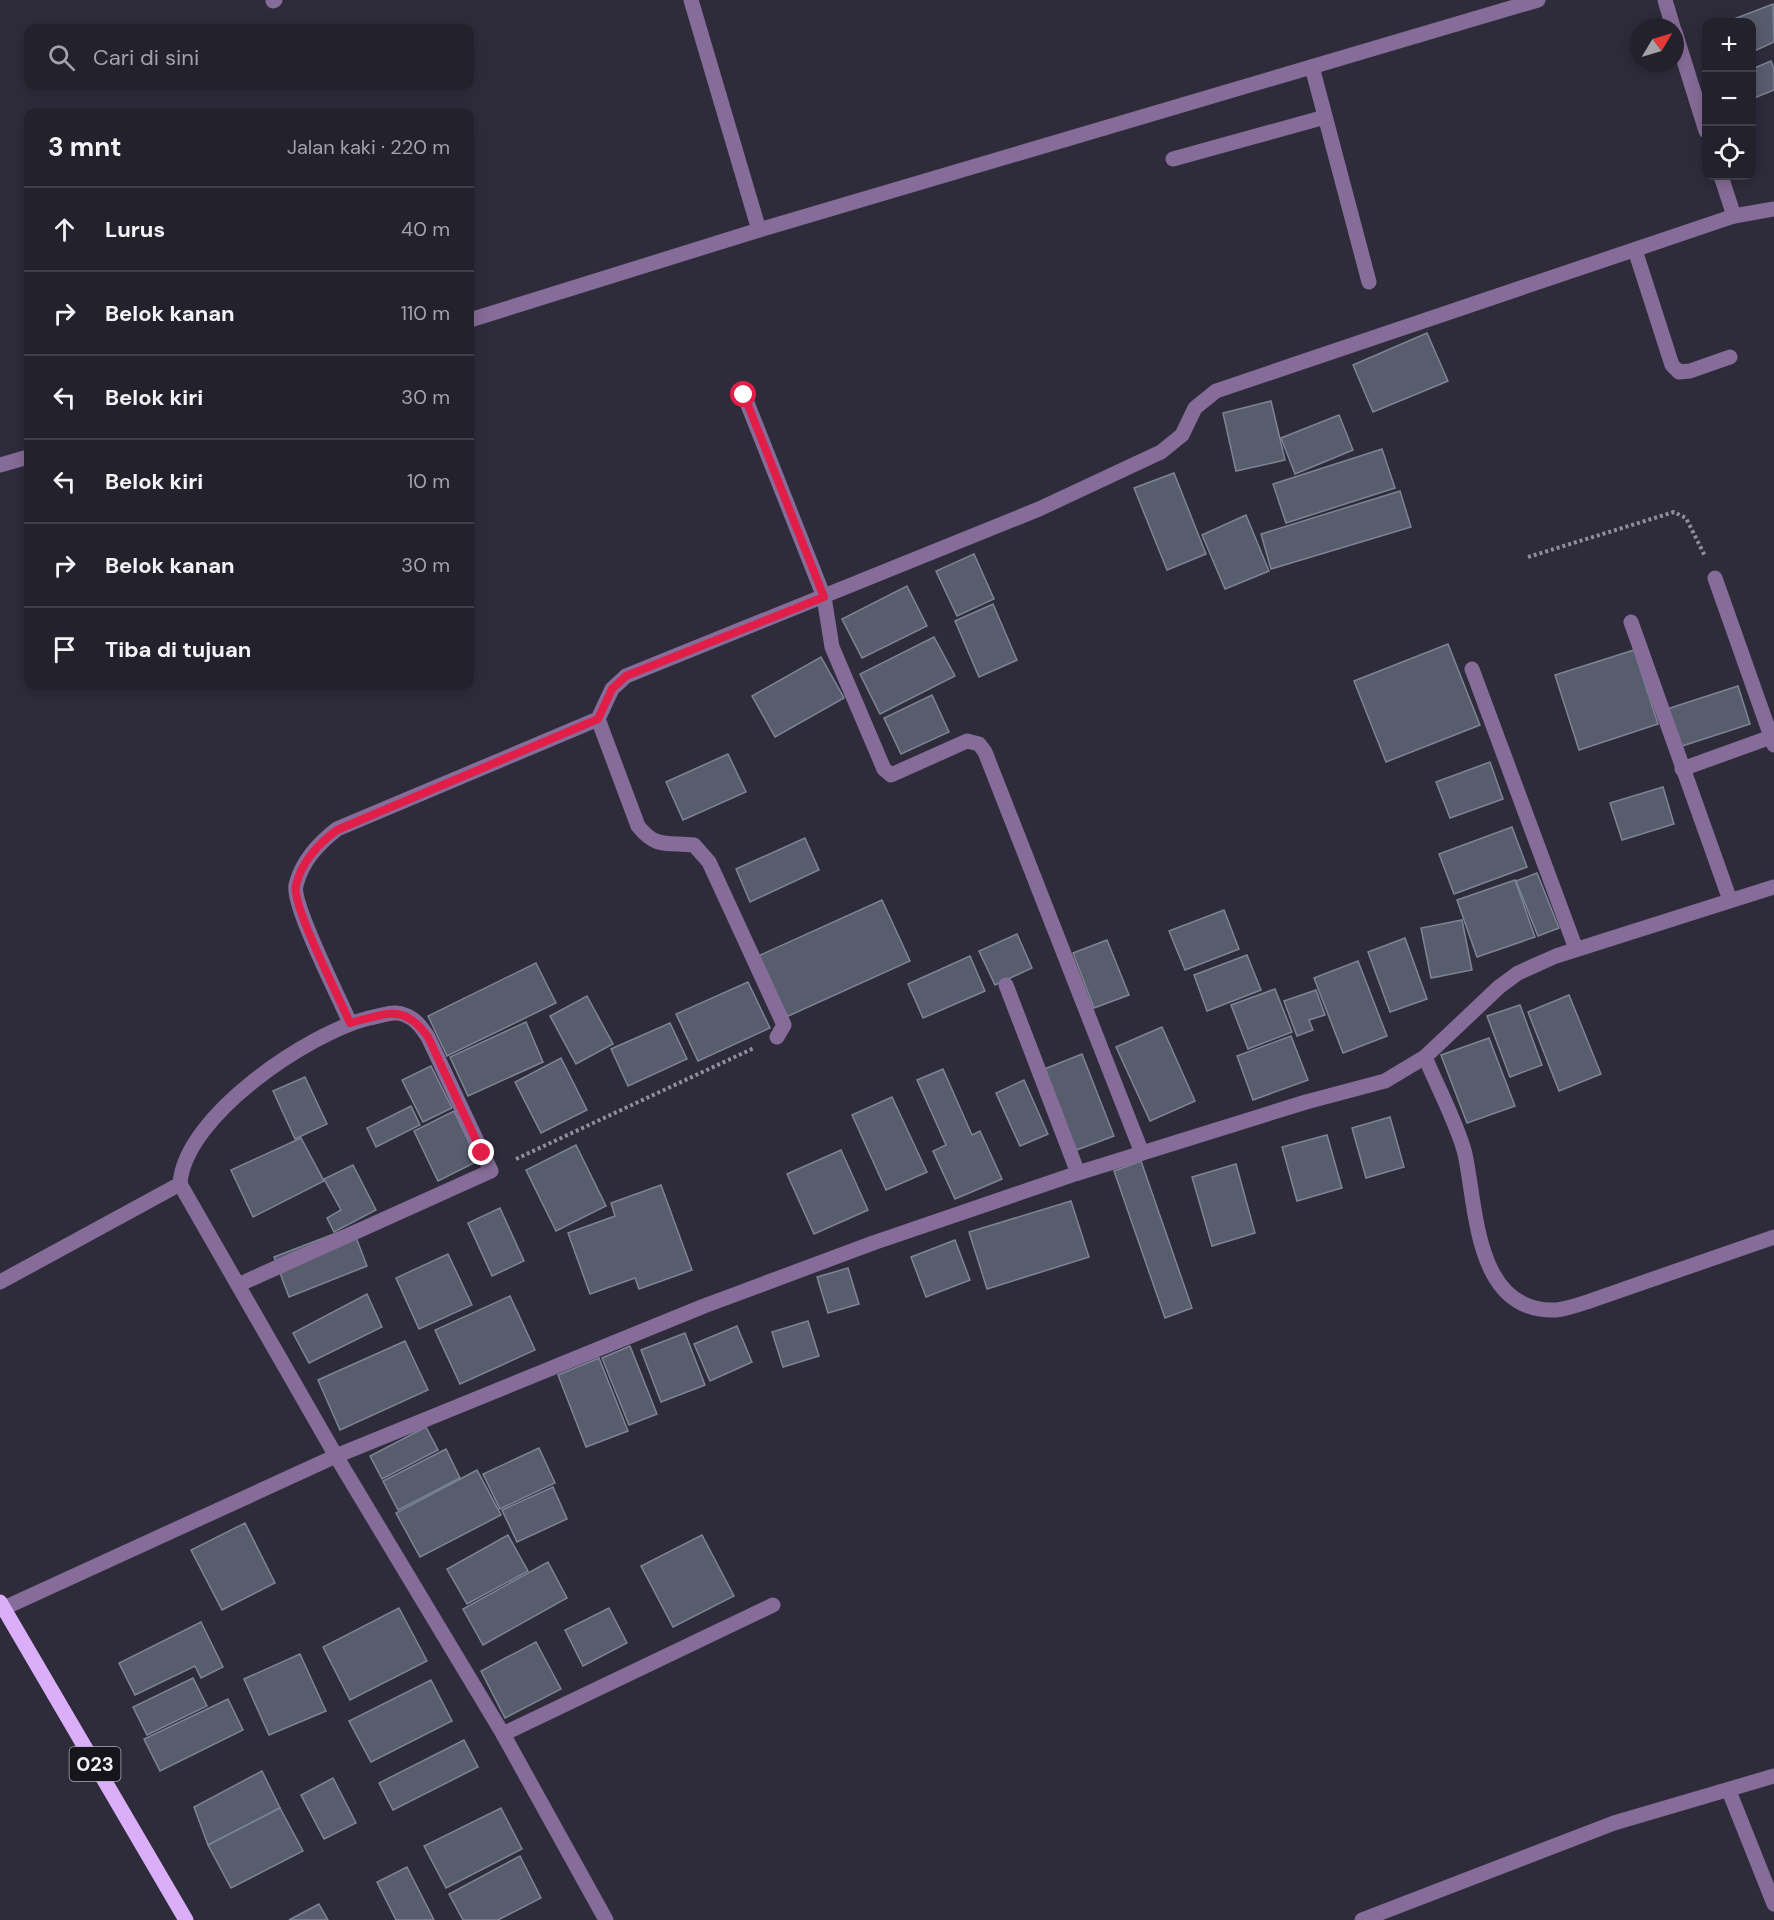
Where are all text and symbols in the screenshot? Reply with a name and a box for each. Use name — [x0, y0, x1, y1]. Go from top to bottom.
north arrow — [1630, 18, 1684, 72]
map controls — [1702, 18, 1756, 180]
button: + — [1702, 18, 1756, 72]
search box — [24, 24, 474, 90]
icon: search — [45, 41, 78, 74]
text: Cari di sini — [93, 43, 199, 72]
button: − — [1702, 72, 1756, 126]
button: locate — [1702, 126, 1756, 180]
text: 3 mnt — [48, 130, 122, 164]
text: Jalan kaki · 220 m — [287, 134, 450, 160]
icon: ahead — [48, 213, 81, 246]
text: Lurus — [105, 215, 165, 244]
text: 40 m — [401, 216, 450, 242]
icon: right — [48, 297, 81, 330]
text: Belok kanan — [105, 299, 235, 328]
text: 110 m — [401, 300, 450, 326]
icon: left — [48, 381, 81, 414]
route start — [730, 381, 756, 407]
text: Belok kiri — [105, 383, 203, 412]
text: 30 m — [401, 384, 450, 410]
icon: left — [48, 465, 81, 498]
text: Belok kiri — [105, 467, 203, 496]
text: 10 m — [407, 468, 450, 494]
icon: right — [48, 549, 81, 582]
text: Belok kanan — [105, 551, 235, 580]
text: 30 m — [401, 552, 450, 578]
icon: arrive — [48, 633, 81, 666]
text: Tiba di tujuan — [105, 635, 251, 664]
route end — [468, 1139, 494, 1165]
road number: 023 — [70, 1747, 121, 1781]

